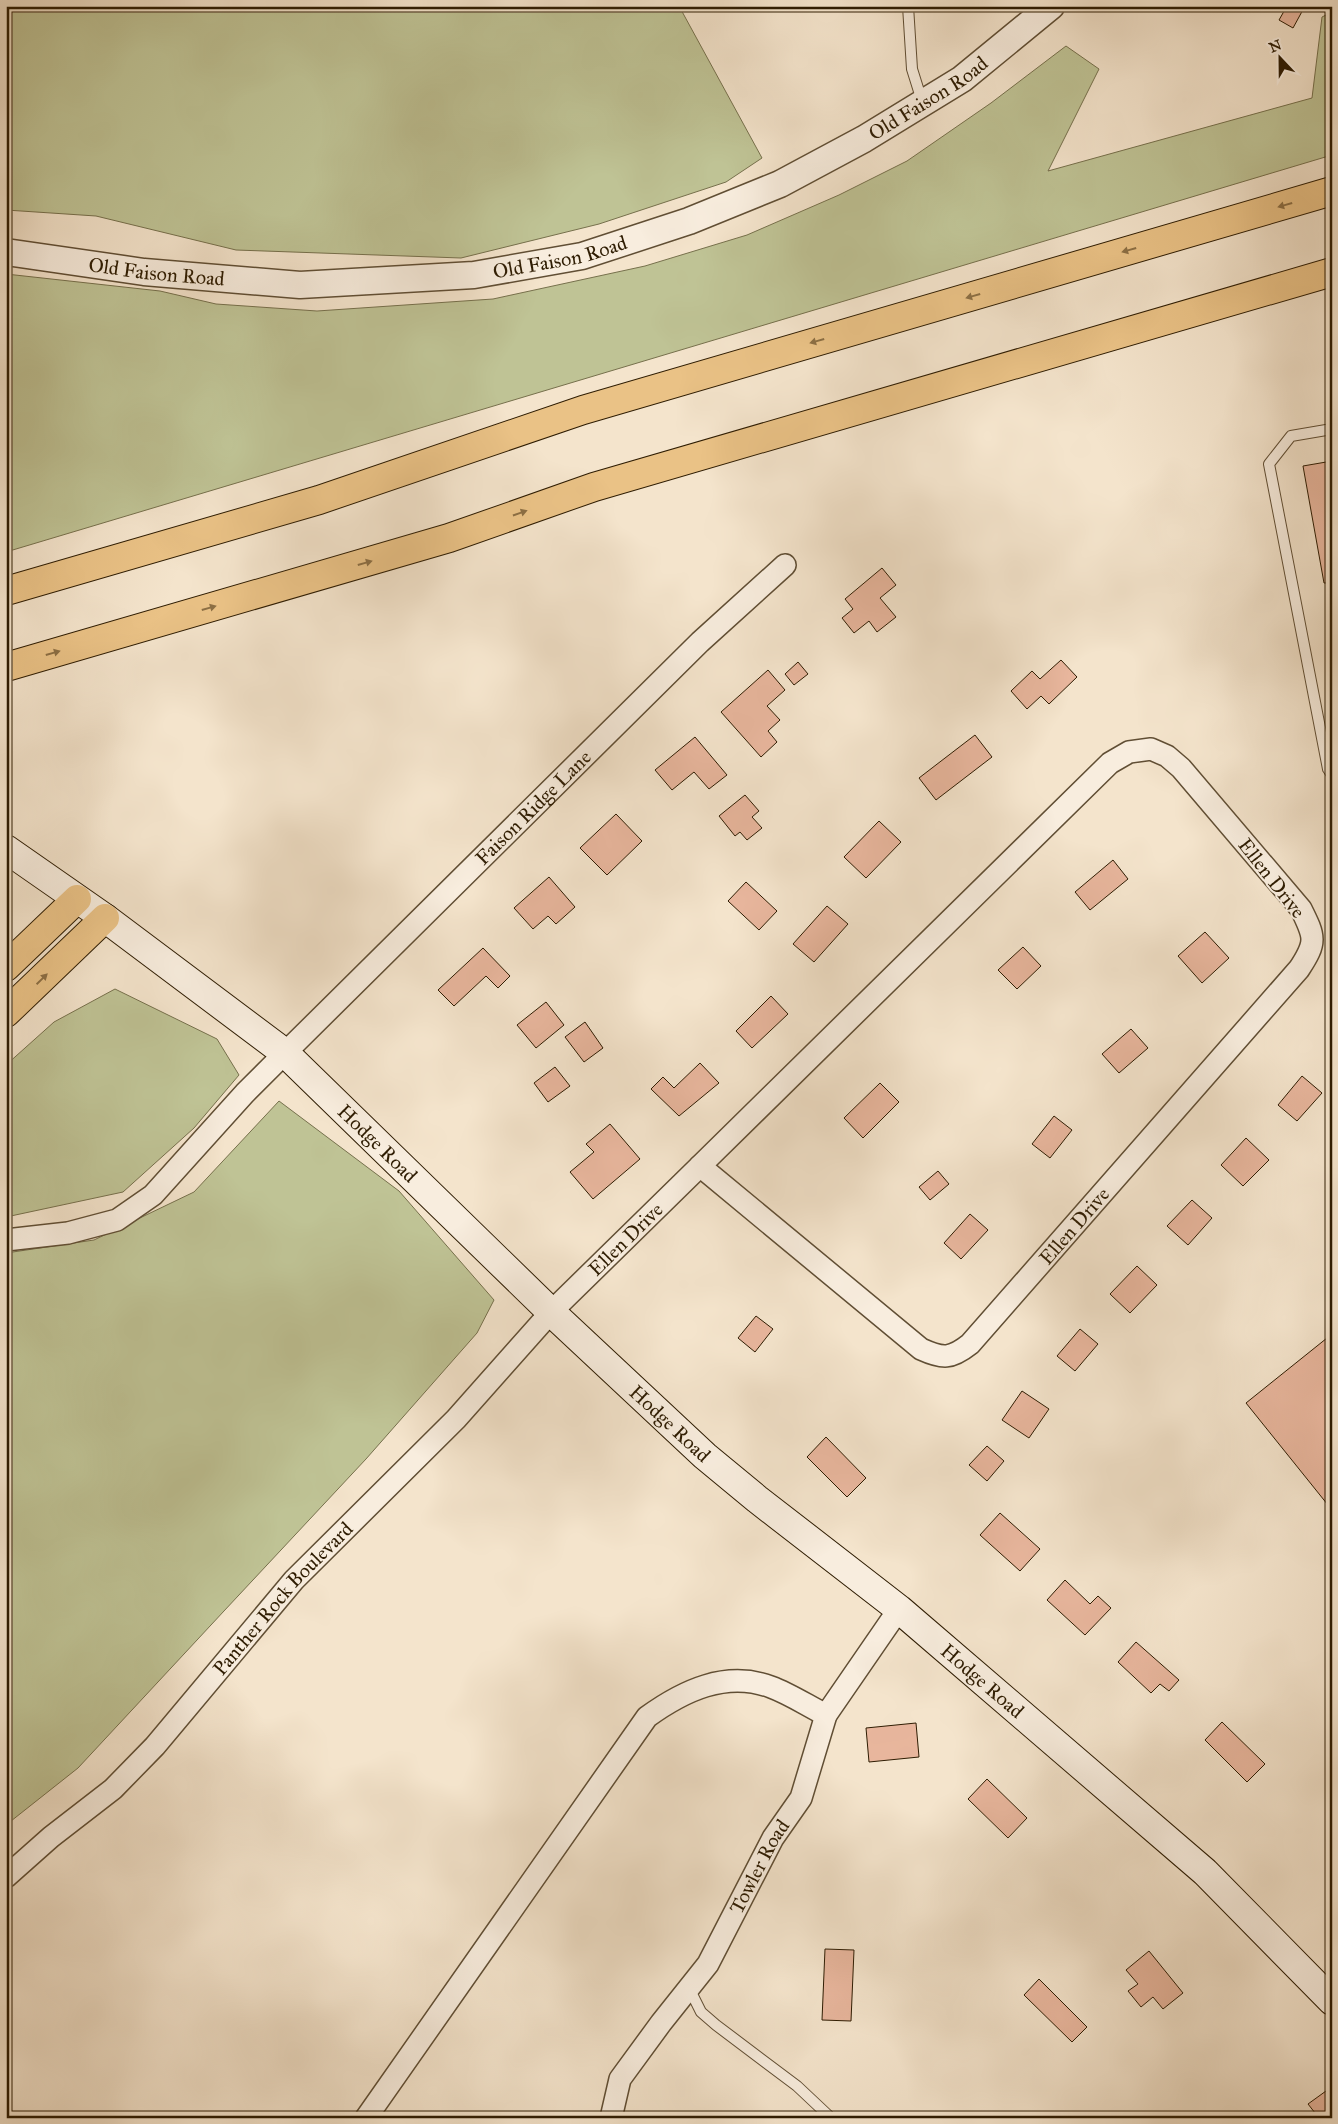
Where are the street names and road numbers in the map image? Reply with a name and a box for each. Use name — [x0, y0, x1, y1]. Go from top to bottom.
street label: Old Faison Road — [864, 51, 992, 145]
street label: Old Faison Road — [491, 230, 630, 283]
street label: Old Faison Road — [87, 252, 226, 291]
street label: Faison Ridge Lane — [470, 745, 596, 870]
street label: Ellen Drive — [1233, 833, 1311, 923]
street label: Hodge Road — [333, 1099, 423, 1187]
street label: Ellen Drive — [1034, 1182, 1114, 1270]
street label: Ellen Drive — [583, 1197, 668, 1281]
street label: Hodge Road — [625, 1380, 716, 1467]
street label: Panther Rock Boulevard — [208, 1517, 358, 1680]
street label: Hodge Road — [936, 1638, 1029, 1723]
street label: Towler Road — [724, 1815, 794, 1918]

